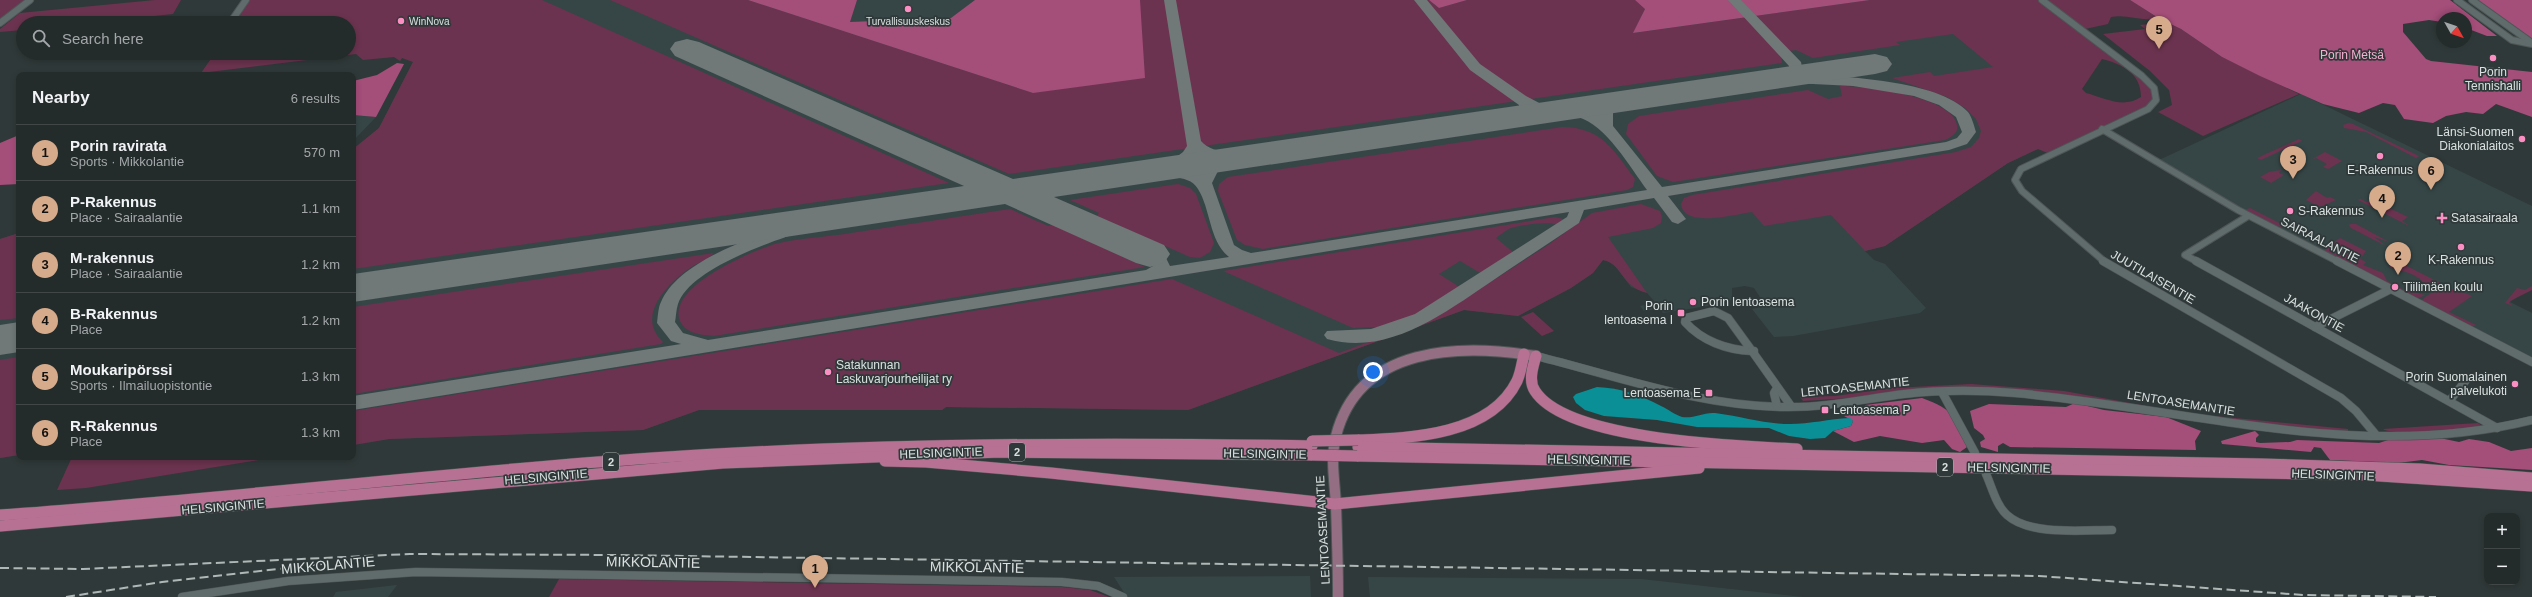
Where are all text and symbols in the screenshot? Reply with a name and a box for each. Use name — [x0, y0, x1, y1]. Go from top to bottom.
marker: Turvallisuuskeskus — [903, 4, 913, 14]
north arrow — [2436, 12, 2472, 48]
search box — [16, 16, 356, 60]
marker: WinNova — [396, 16, 406, 26]
place label: WinNova — [409, 16, 450, 27]
place label: Turvallisuuskeskus — [866, 16, 950, 27]
pin: 5 — [2146, 16, 2172, 49]
icon: search — [30, 27, 52, 49]
text: Search here — [62, 30, 144, 47]
park label: Porin Metsä — [2320, 48, 2384, 62]
marker: Porin Tennishalli — [2488, 53, 2498, 63]
place label: Porin Tennishalli — [2465, 65, 2521, 93]
text: Nearby — [32, 88, 90, 107]
text: 6 results — [291, 91, 340, 106]
place label: Länsi-Suomen Diakonialaitos — [2437, 125, 2514, 153]
marker: Länsi-Suomen Diakonialaitos — [2517, 134, 2527, 144]
text: Porin ravirata — [70, 137, 167, 154]
text: 1 — [41, 145, 49, 160]
text: 570 m — [304, 145, 340, 160]
pin: 3 — [2280, 146, 2306, 179]
marker: E-Rakennus — [2375, 151, 2385, 161]
text: Sports · Mikkolantie — [70, 154, 184, 169]
pin: 6 — [2418, 157, 2444, 190]
place label: E-Rakennus — [2347, 163, 2413, 177]
pin: 4 — [2369, 185, 2395, 218]
text: P-Rakennus — [70, 193, 157, 210]
text: 2 — [41, 201, 49, 216]
text: 1.1 km — [301, 201, 340, 216]
place label: S-Rakennus — [2298, 204, 2364, 218]
marker: S-Rakennus — [2285, 206, 2295, 216]
text: Place · Sairaalantie — [70, 210, 183, 225]
place label: Satasairaala — [2451, 211, 2518, 225]
marker: Satasairaala — [2436, 212, 2448, 224]
street label: SAIRAALANTIE — [2278, 214, 2362, 266]
pin: 2 — [2385, 242, 2411, 275]
marker: K-Rakennus — [2456, 242, 2466, 252]
street label: JUUTILAISENTIE — [2108, 247, 2198, 307]
text: M-rakennus — [70, 249, 154, 266]
place label: K-Rakennus — [2428, 253, 2494, 267]
text: 3 — [41, 257, 49, 272]
text: 1.2 km — [301, 257, 340, 272]
text: Place · Sairaalantie — [70, 266, 183, 281]
place label: Tiilimäen koulu — [2403, 280, 2483, 294]
marker: Tiilimäen koulu — [2390, 282, 2400, 292]
street label: JAAKONTIE — [2281, 291, 2347, 335]
place label: Porin lentoasema — [1701, 295, 1795, 309]
marker: Porin lentoasema — [1688, 297, 1698, 307]
place label: Porin lentoasema I — [1604, 299, 1673, 327]
text: B-Rakennus — [70, 305, 158, 322]
marker: Porin lentoasema I — [1676, 308, 1686, 318]
text: 4 — [41, 313, 49, 328]
text: 1.2 km — [301, 313, 340, 328]
text: Place — [70, 322, 103, 337]
place label: Satakunnan Laskuvarjourheilijat ry — [836, 358, 952, 386]
text: Moukaripörssi — [70, 361, 173, 378]
your location — [1363, 362, 1383, 382]
marker: Satakunnan Laskuvarjourheilijat ry — [823, 367, 833, 377]
text: 5 — [41, 369, 49, 384]
text: 1.3 km — [301, 369, 340, 384]
place label: Porin Suomalainen palvelukoti — [2406, 370, 2507, 398]
street label: LENTOASEMANTIE — [1800, 374, 1910, 400]
text: Sports · Ilmailuopistontie — [70, 378, 212, 393]
marker: Porin Suomalainen palvelukoti — [2510, 379, 2520, 389]
place label: Lentoasema E — [1624, 386, 1701, 400]
marker: Lentoasema E — [1704, 388, 1714, 398]
street label: LENTOASEMANTIE — [2126, 388, 2236, 418]
place label: Lentoasema P — [1833, 403, 1910, 417]
marker: Lentoasema P — [1820, 405, 1830, 415]
text: R-Rakennus — [70, 417, 158, 434]
text: 6 — [41, 425, 49, 440]
text: 1.3 km — [301, 425, 340, 440]
text: Place — [70, 434, 103, 449]
road number: 2 — [1009, 443, 1025, 461]
street label: HELSINGINTIE — [899, 445, 983, 461]
street label: HELSINGINTIE — [1223, 446, 1307, 462]
street label: HELSINGINTIE — [1547, 452, 1631, 468]
road number: 2 — [603, 453, 619, 471]
road number: 2 — [1937, 458, 1953, 476]
street label: HELSINGINTIE — [1967, 460, 2051, 476]
street label: HELSINGINTIE — [504, 466, 588, 488]
street label: HELSINGINTIE — [2291, 467, 2375, 483]
street label: LENTOASEMANTIE — [1313, 475, 1333, 585]
street label: HELSINGINTIE — [181, 496, 265, 518]
map controls — [2484, 513, 2520, 585]
button: + — [2484, 513, 2520, 549]
button: − — [2484, 549, 2520, 585]
street label: MIKKOLANTIE — [280, 553, 376, 577]
street label: MIKKOLANTIE — [606, 553, 700, 571]
pin: 1 — [802, 555, 828, 588]
street label: MIKKOLANTIE — [930, 558, 1024, 576]

